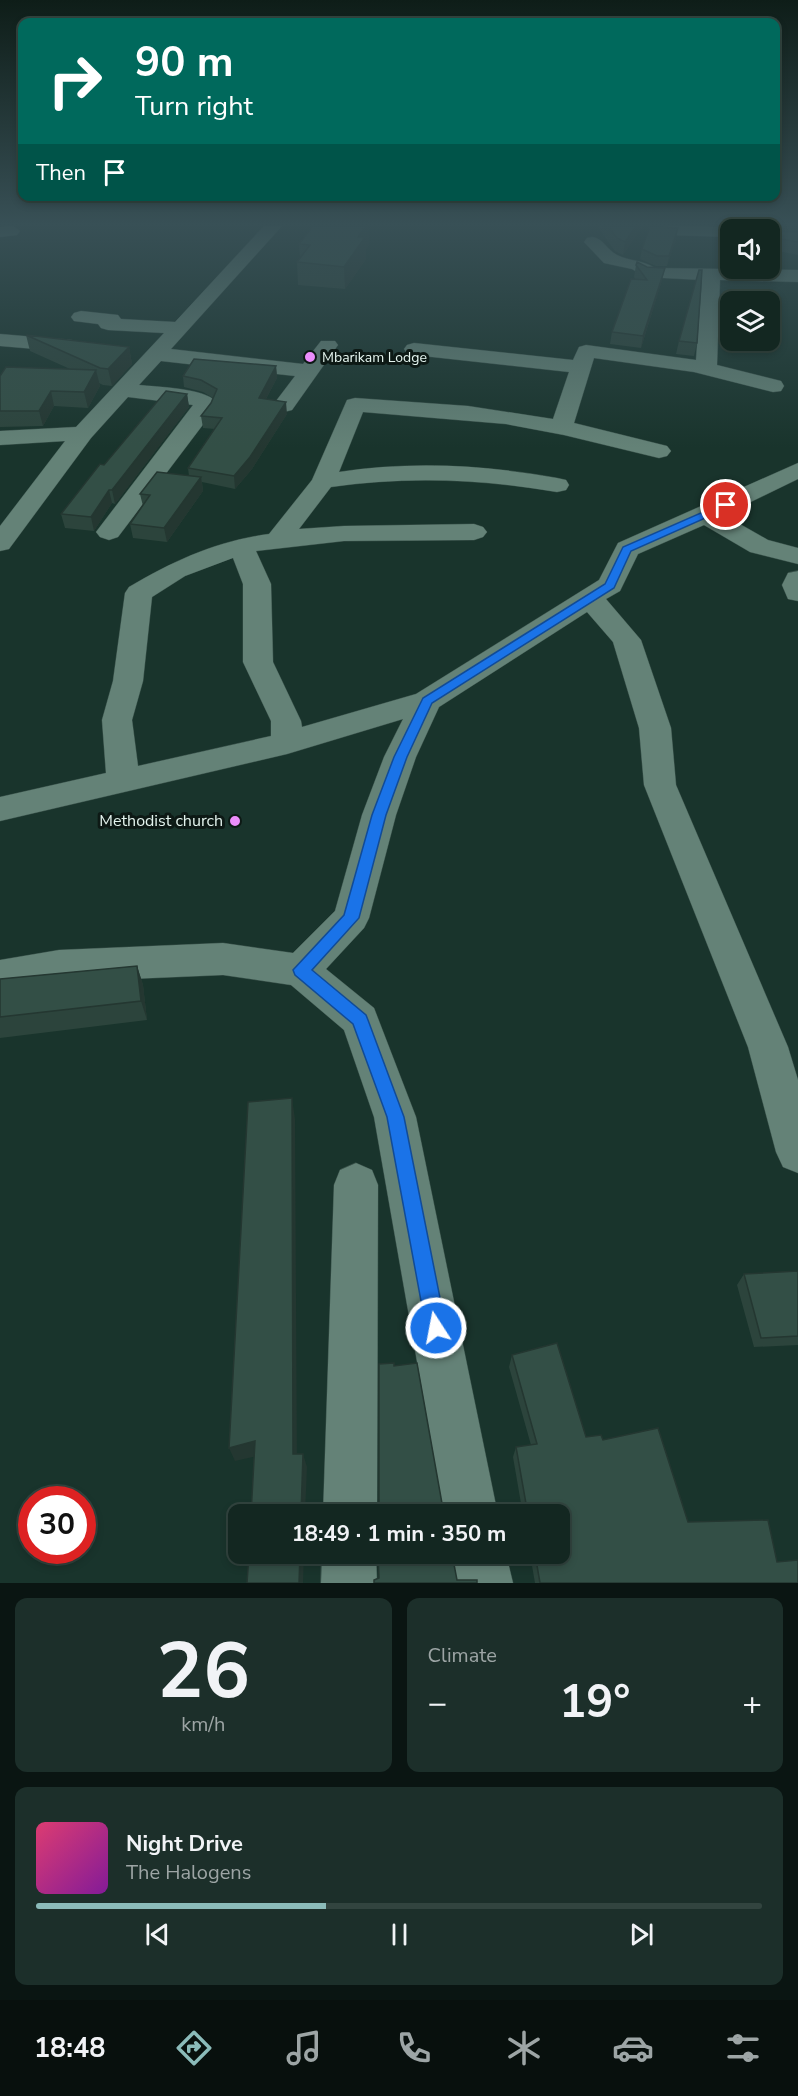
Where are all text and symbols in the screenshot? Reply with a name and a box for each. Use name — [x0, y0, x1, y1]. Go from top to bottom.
text: 90 m — [135, 34, 234, 91]
icon: right — [36, 42, 114, 120]
text: Turn right — [135, 88, 253, 125]
icon: arrive — [98, 156, 131, 189]
text: Then — [36, 158, 86, 188]
map controls — [720, 219, 780, 351]
button: sound — [720, 219, 780, 279]
button: layers — [720, 291, 780, 351]
place label: Mbarikam Lodge — [322, 348, 427, 367]
marker: Mbarikam Lodge — [303, 350, 317, 364]
pin — [700, 479, 751, 530]
icon: arrive — [709, 488, 742, 521]
place label: Methodist church — [99, 810, 223, 832]
marker: Methodist church — [228, 814, 242, 828]
position arrow — [404, 1296, 468, 1360]
speed limit sign: 30 — [18, 1486, 96, 1564]
text: 18:49 · 1 min · 350 m — [292, 1519, 506, 1549]
text: 26 — [156, 1618, 250, 1725]
text: Climate — [428, 1642, 497, 1669]
text: 19° — [559, 1672, 630, 1733]
text: − — [428, 1681, 447, 1726]
text: + — [742, 1681, 762, 1726]
text: km/h — [181, 1711, 225, 1738]
text: Night Drive — [126, 1829, 243, 1859]
text: The Halogens — [126, 1859, 251, 1886]
icon: previous — [141, 1918, 174, 1951]
icon: pause — [383, 1918, 416, 1951]
icon: next — [625, 1918, 658, 1951]
icon: directions — [173, 2027, 215, 2069]
icon: music — [283, 2027, 325, 2069]
icon: phone — [393, 2027, 435, 2069]
icon: climate — [503, 2027, 545, 2069]
icon: car — [612, 2027, 654, 2069]
icon: filters — [722, 2027, 764, 2069]
text: 18:48 — [34, 2030, 105, 2067]

